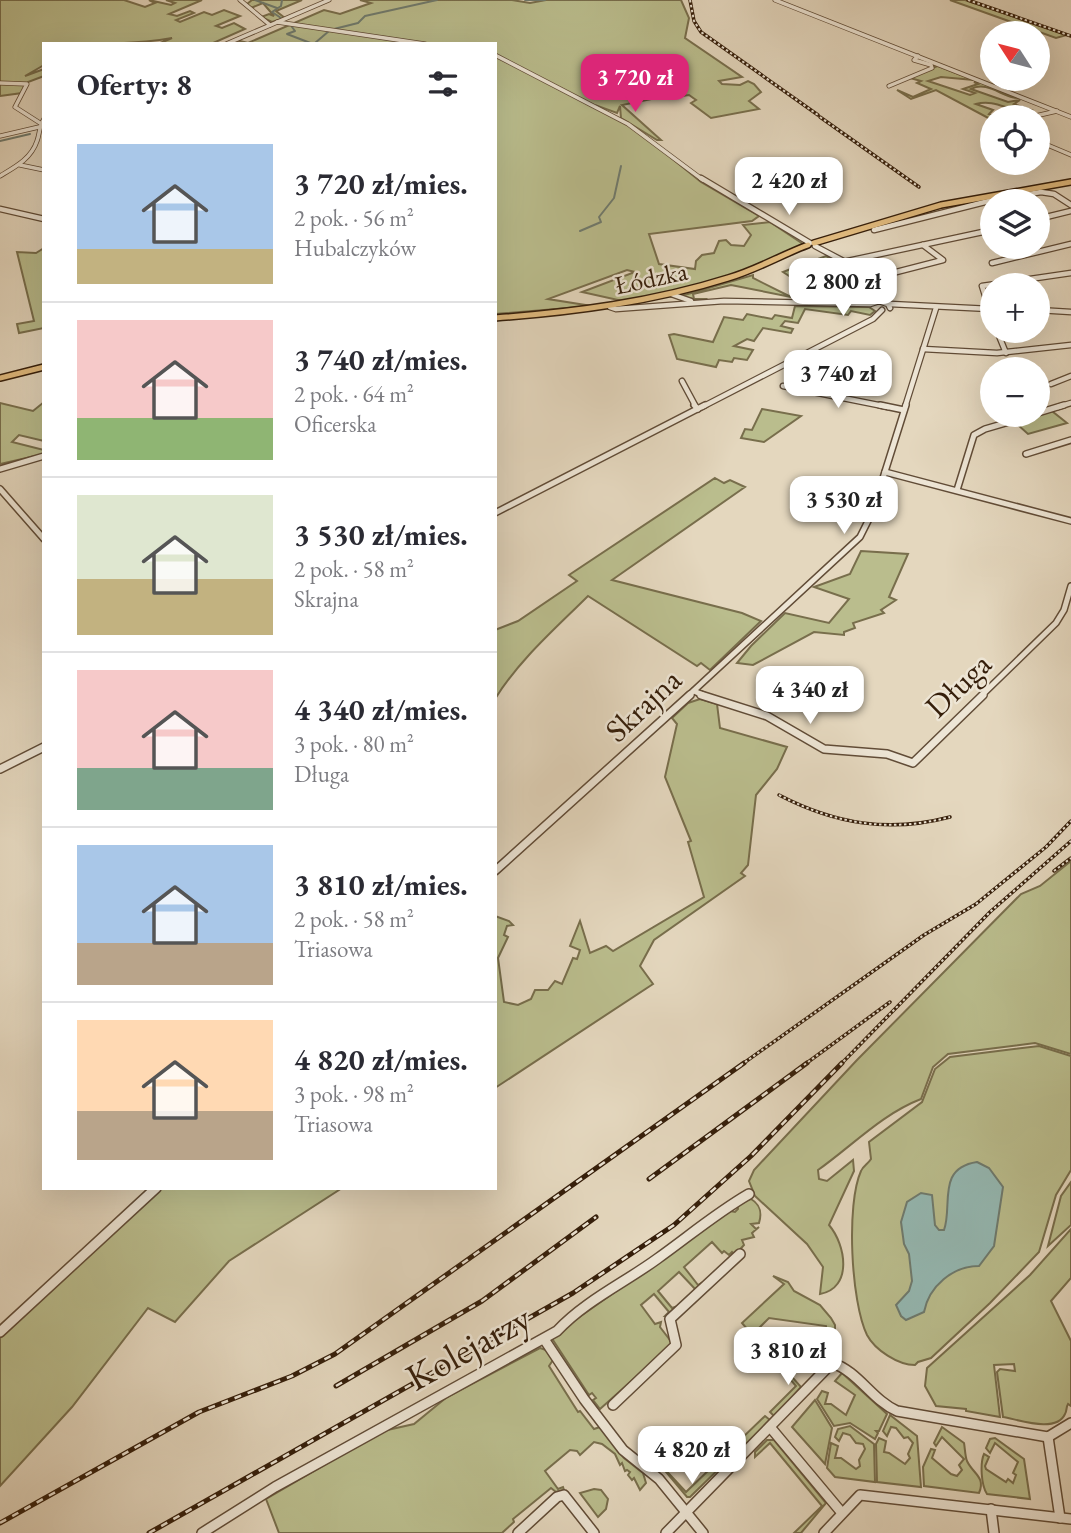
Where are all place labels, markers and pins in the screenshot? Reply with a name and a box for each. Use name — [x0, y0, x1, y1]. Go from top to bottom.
pin: 3 720 zł — [563, 54, 707, 114]
pin: 2 420 zł — [717, 158, 861, 217]
pin: 2 800 zł — [771, 258, 915, 318]
pin: 3 740 zł — [766, 350, 910, 410]
pin: 3 530 zł — [772, 476, 916, 536]
pin: 4 340 zł — [738, 666, 882, 726]
pin: 3 810 zł — [716, 1328, 860, 1387]
pin: 4 820 zł — [620, 1426, 764, 1486]

